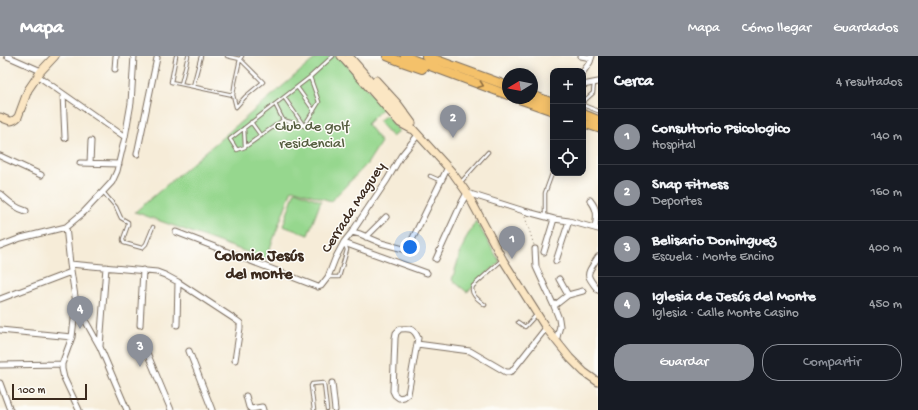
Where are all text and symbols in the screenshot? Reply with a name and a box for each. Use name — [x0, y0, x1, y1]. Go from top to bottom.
text: Mapa — [20, 17, 64, 40]
text: Mapa — [688, 20, 720, 37]
text: Cómo llegar — [742, 20, 811, 37]
text: Guardados — [833, 20, 898, 37]
north arrow — [502, 68, 538, 104]
map controls — [550, 68, 586, 176]
button: + — [550, 68, 586, 104]
text: Cerca — [614, 72, 653, 92]
text: 4 resultados — [836, 75, 902, 90]
one-way arrow — [477, 80, 484, 88]
button: − — [550, 104, 586, 140]
pin: 2 — [440, 105, 466, 138]
park label: Club de golf residencial — [275, 118, 351, 153]
text: Consultorio Psicologico — [652, 120, 790, 138]
text: 1 — [624, 129, 630, 144]
text: 140 m — [871, 129, 902, 144]
text: Hospital — [652, 138, 696, 153]
button: locate — [550, 140, 586, 176]
street label: Cerrada Maguey — [318, 159, 390, 257]
text: Snap Fitness — [652, 176, 728, 194]
text: 2 — [624, 185, 630, 200]
text: 160 m — [870, 185, 902, 200]
text: Deportes — [652, 194, 702, 209]
pin: 1 — [499, 226, 525, 259]
text: Belisario Dominguez — [652, 232, 776, 250]
your location — [400, 237, 420, 257]
text: 3 — [624, 241, 630, 256]
text: 400 m — [869, 241, 902, 256]
district label: Colonia Jesús del monte — [214, 248, 304, 285]
text: Escuela · Monte Encino — [652, 250, 774, 265]
text: Iglesia de Jesús del Monte — [652, 288, 816, 306]
pin: 4 — [67, 296, 93, 329]
text: 4 — [624, 297, 630, 312]
text: 450 m — [869, 297, 902, 312]
text: Iglesia · Calle Monte Casino — [652, 306, 799, 321]
pin: 3 — [127, 334, 153, 367]
button: Guardar — [614, 344, 754, 381]
button: Compartir — [762, 344, 902, 381]
scale bar — [12, 382, 87, 401]
text: 100 m — [18, 385, 45, 397]

